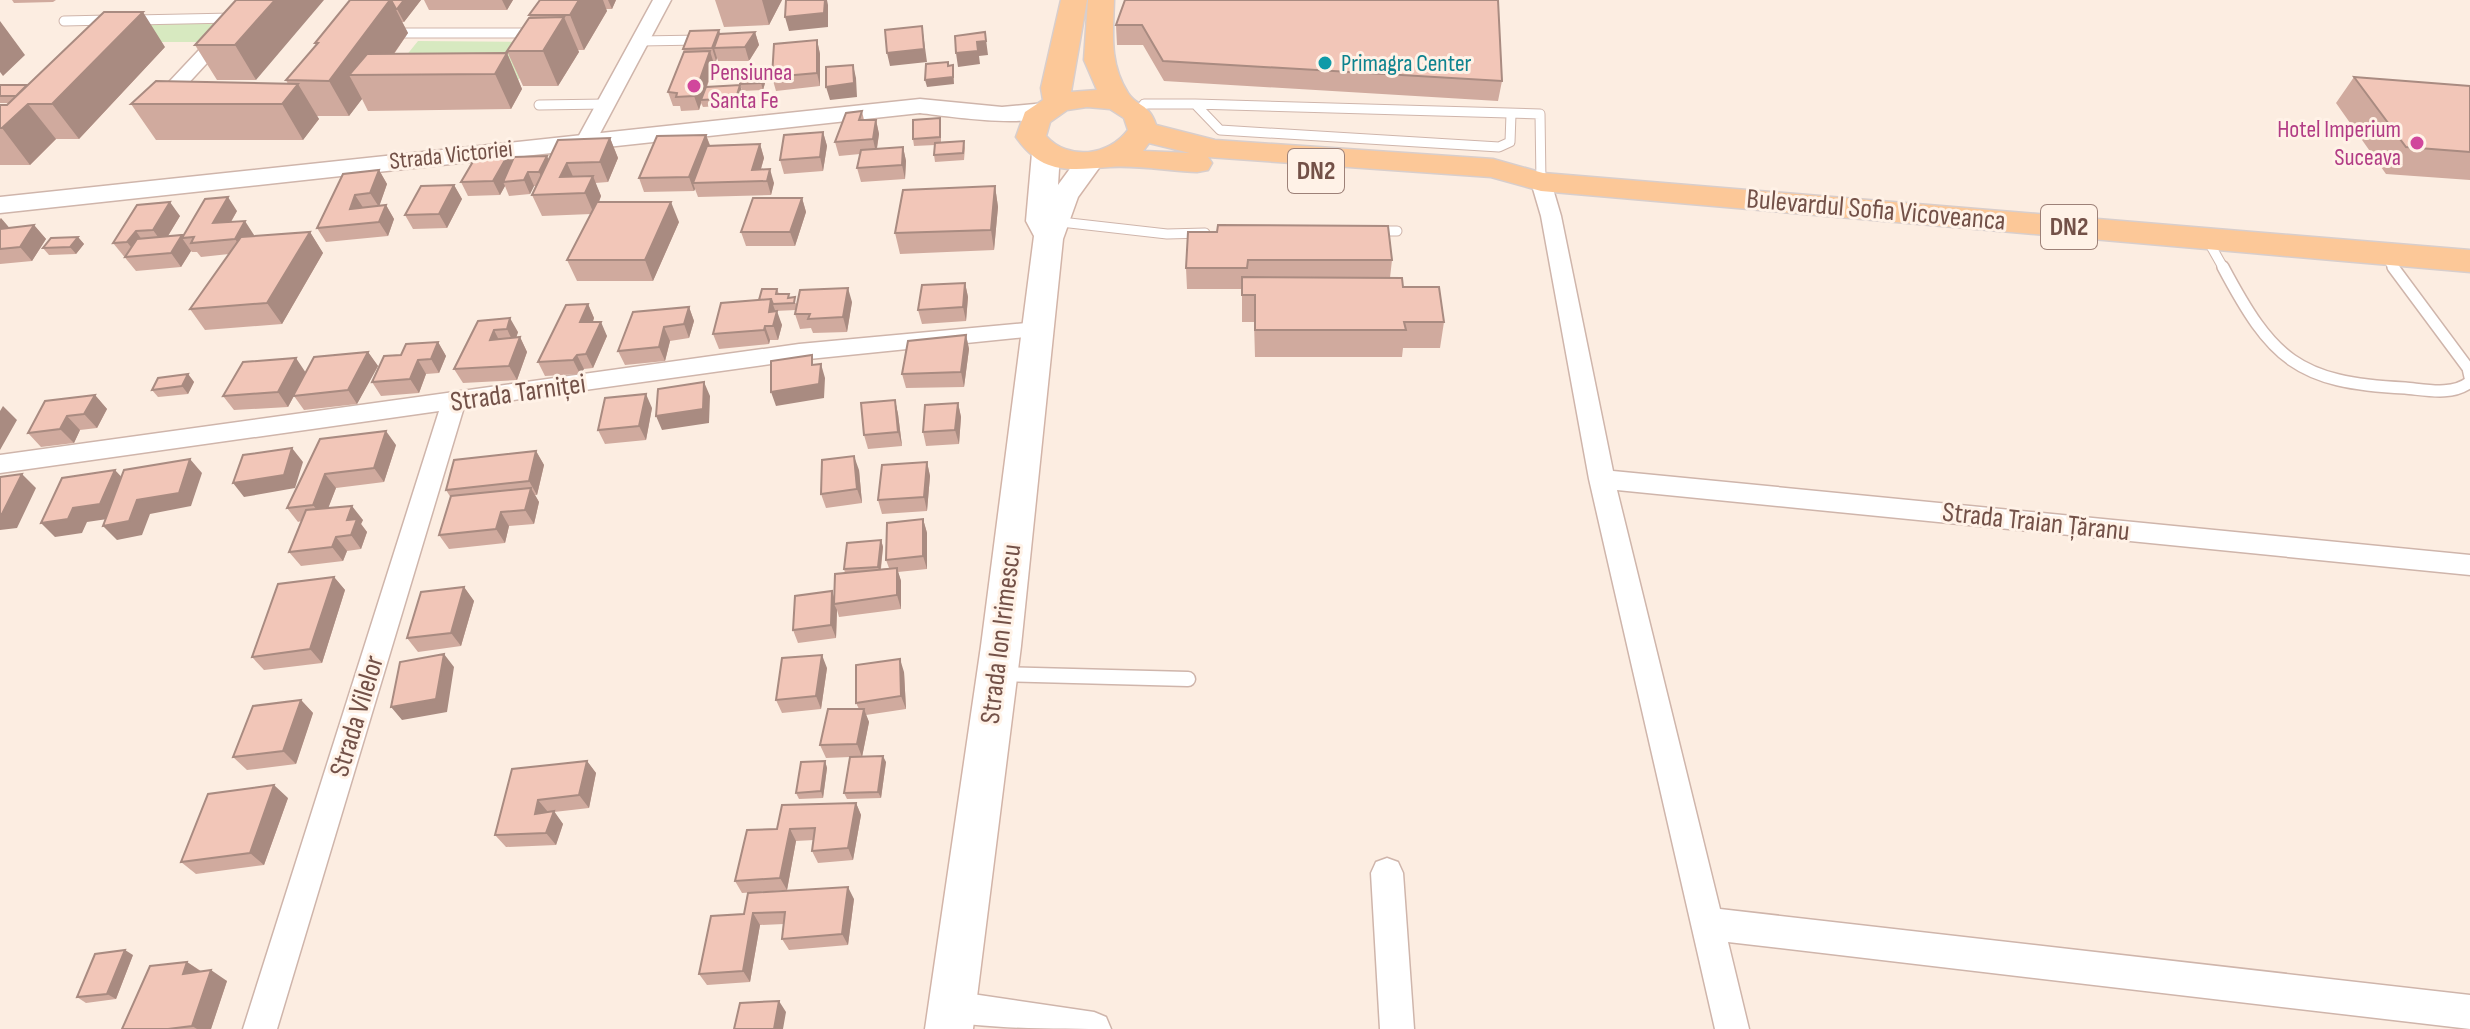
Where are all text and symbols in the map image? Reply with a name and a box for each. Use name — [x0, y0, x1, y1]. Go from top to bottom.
place label: Primagra Center — [1341, 49, 1472, 78]
marker: Primagra Center — [1316, 54, 1334, 72]
place label: Pensiunea Santa Fe — [710, 58, 792, 115]
marker: Pensiunea Santa Fe — [685, 77, 703, 95]
place label: Hotel Imperium Suceava — [2277, 115, 2401, 172]
street label: Strada Victoriei — [388, 134, 514, 176]
marker: Hotel Imperium Suceava — [2408, 134, 2426, 152]
road number: DN2 — [1288, 149, 1344, 193]
street label: Bulevardul Sofia Vicoveanca — [1745, 182, 2007, 238]
road number: DN2 — [2041, 205, 2097, 249]
street label: Strada Tarniței — [448, 367, 588, 419]
street label: Strada Traian Țăranu — [1941, 496, 2131, 548]
street label: Strada Ion Irimescu — [974, 542, 1028, 726]
street label: Strada Vilelor — [323, 651, 391, 781]

